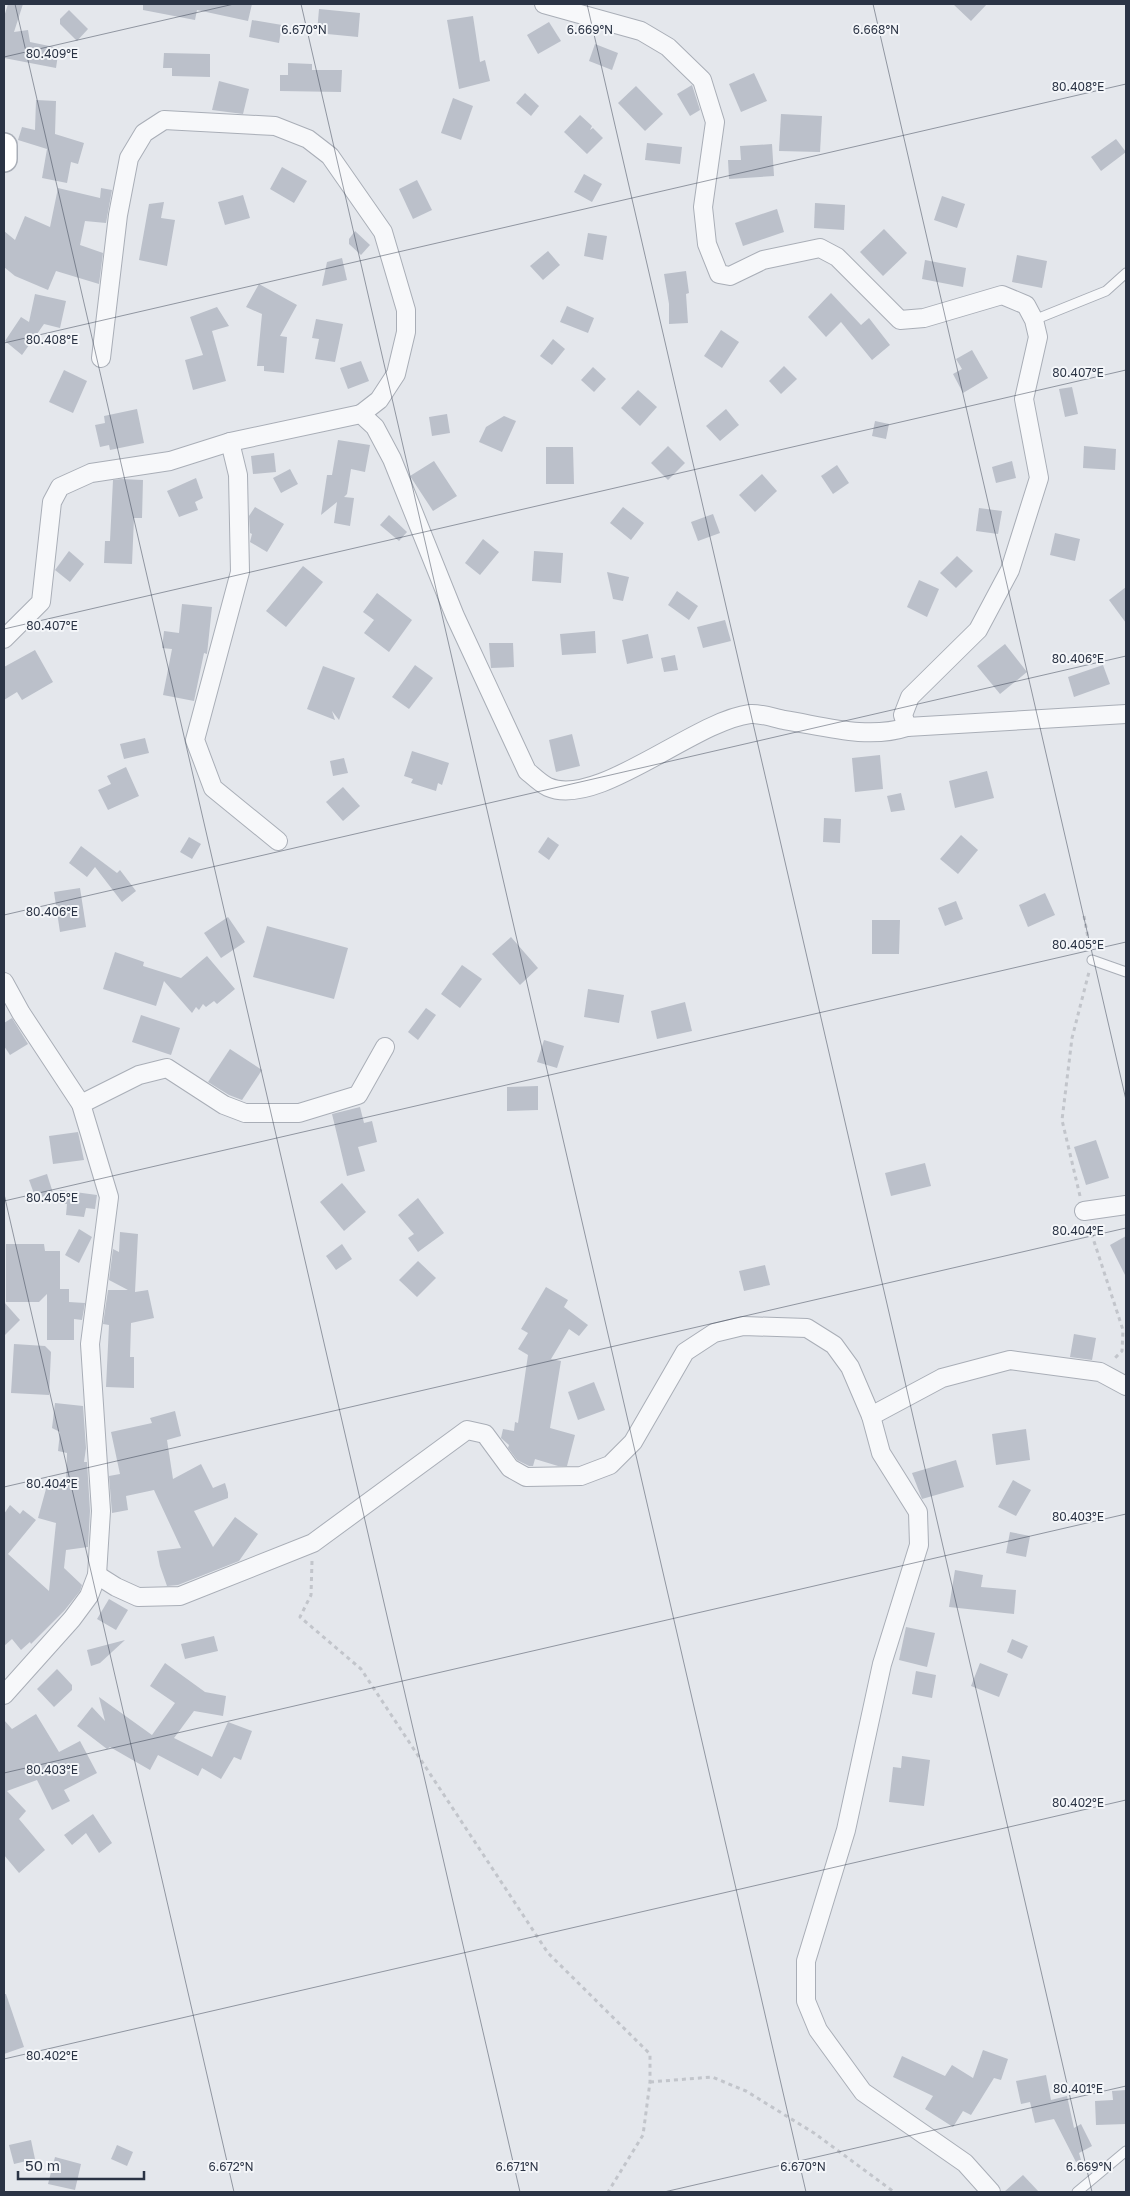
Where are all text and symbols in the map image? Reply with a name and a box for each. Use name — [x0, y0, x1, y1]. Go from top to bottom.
text: 6.670°N — [281, 22, 327, 37]
text: 6.669°N — [567, 22, 613, 37]
text: 6.668°N — [853, 22, 899, 37]
text: 80.409°E — [26, 46, 78, 61]
text: 80.408°E — [1052, 79, 1104, 94]
text: 80.408°E — [26, 332, 78, 347]
text: 80.407°E — [1052, 365, 1104, 380]
text: 80.407°E — [26, 618, 78, 633]
text: 80.406°E — [1052, 651, 1104, 666]
text: 80.406°E — [26, 904, 78, 919]
text: 80.405°E — [1052, 937, 1104, 952]
text: 80.405°E — [26, 1190, 78, 1205]
text: 80.404°E — [1052, 1223, 1104, 1238]
text: 80.404°E — [26, 1476, 78, 1491]
text: 80.403°E — [1052, 1509, 1104, 1524]
text: 80.403°E — [26, 1762, 78, 1777]
text: 80.402°E — [1052, 1795, 1104, 1810]
text: 80.402°E — [26, 2048, 78, 2063]
text: 80.401°E — [1053, 2081, 1103, 2096]
scale bar — [18, 2148, 144, 2180]
text: 50 m — [25, 2156, 60, 2174]
text: 6.672°N — [208, 2159, 254, 2174]
text: 6.671°N — [495, 2159, 539, 2174]
text: 6.670°N — [780, 2159, 826, 2174]
text: 6.669°N — [1066, 2159, 1112, 2174]

